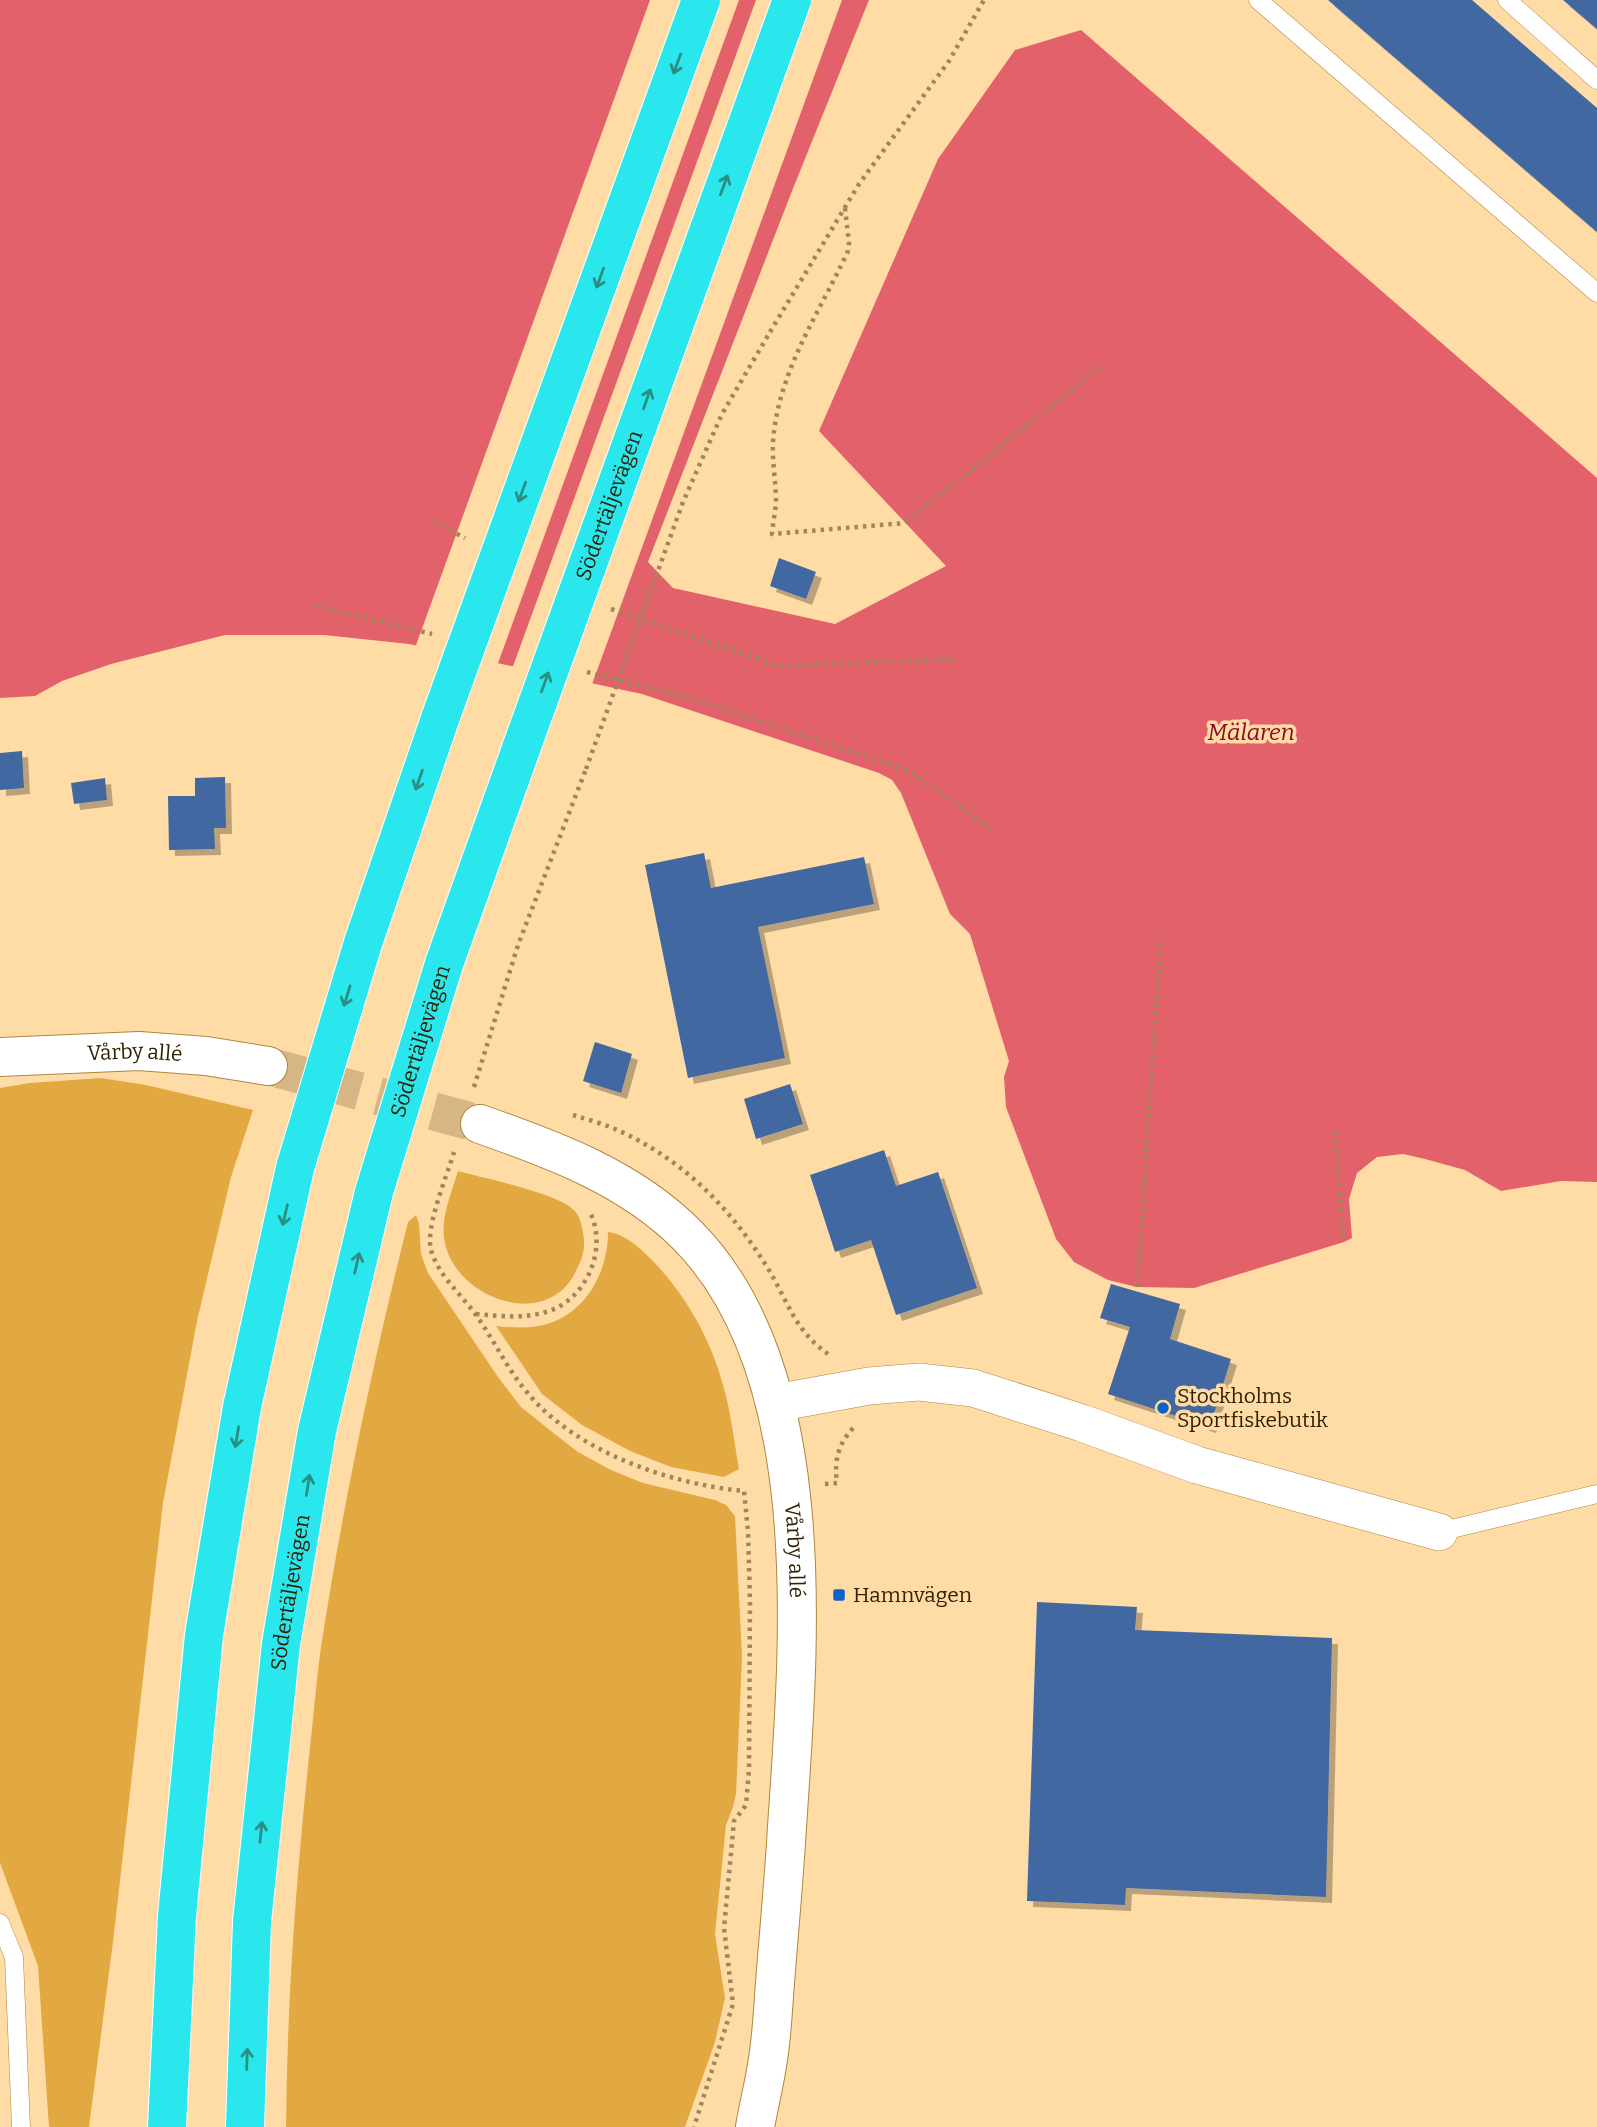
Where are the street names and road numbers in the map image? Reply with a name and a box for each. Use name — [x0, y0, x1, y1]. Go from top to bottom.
street label: Södertäljevägen — [570, 427, 648, 584]
street label: Södertäljevägen — [385, 962, 456, 1121]
street label: Vårby allé — [87, 1038, 183, 1067]
street label: Vårby allé — [779, 1502, 810, 1598]
street label: Södertäljevägen — [265, 1512, 316, 1672]

